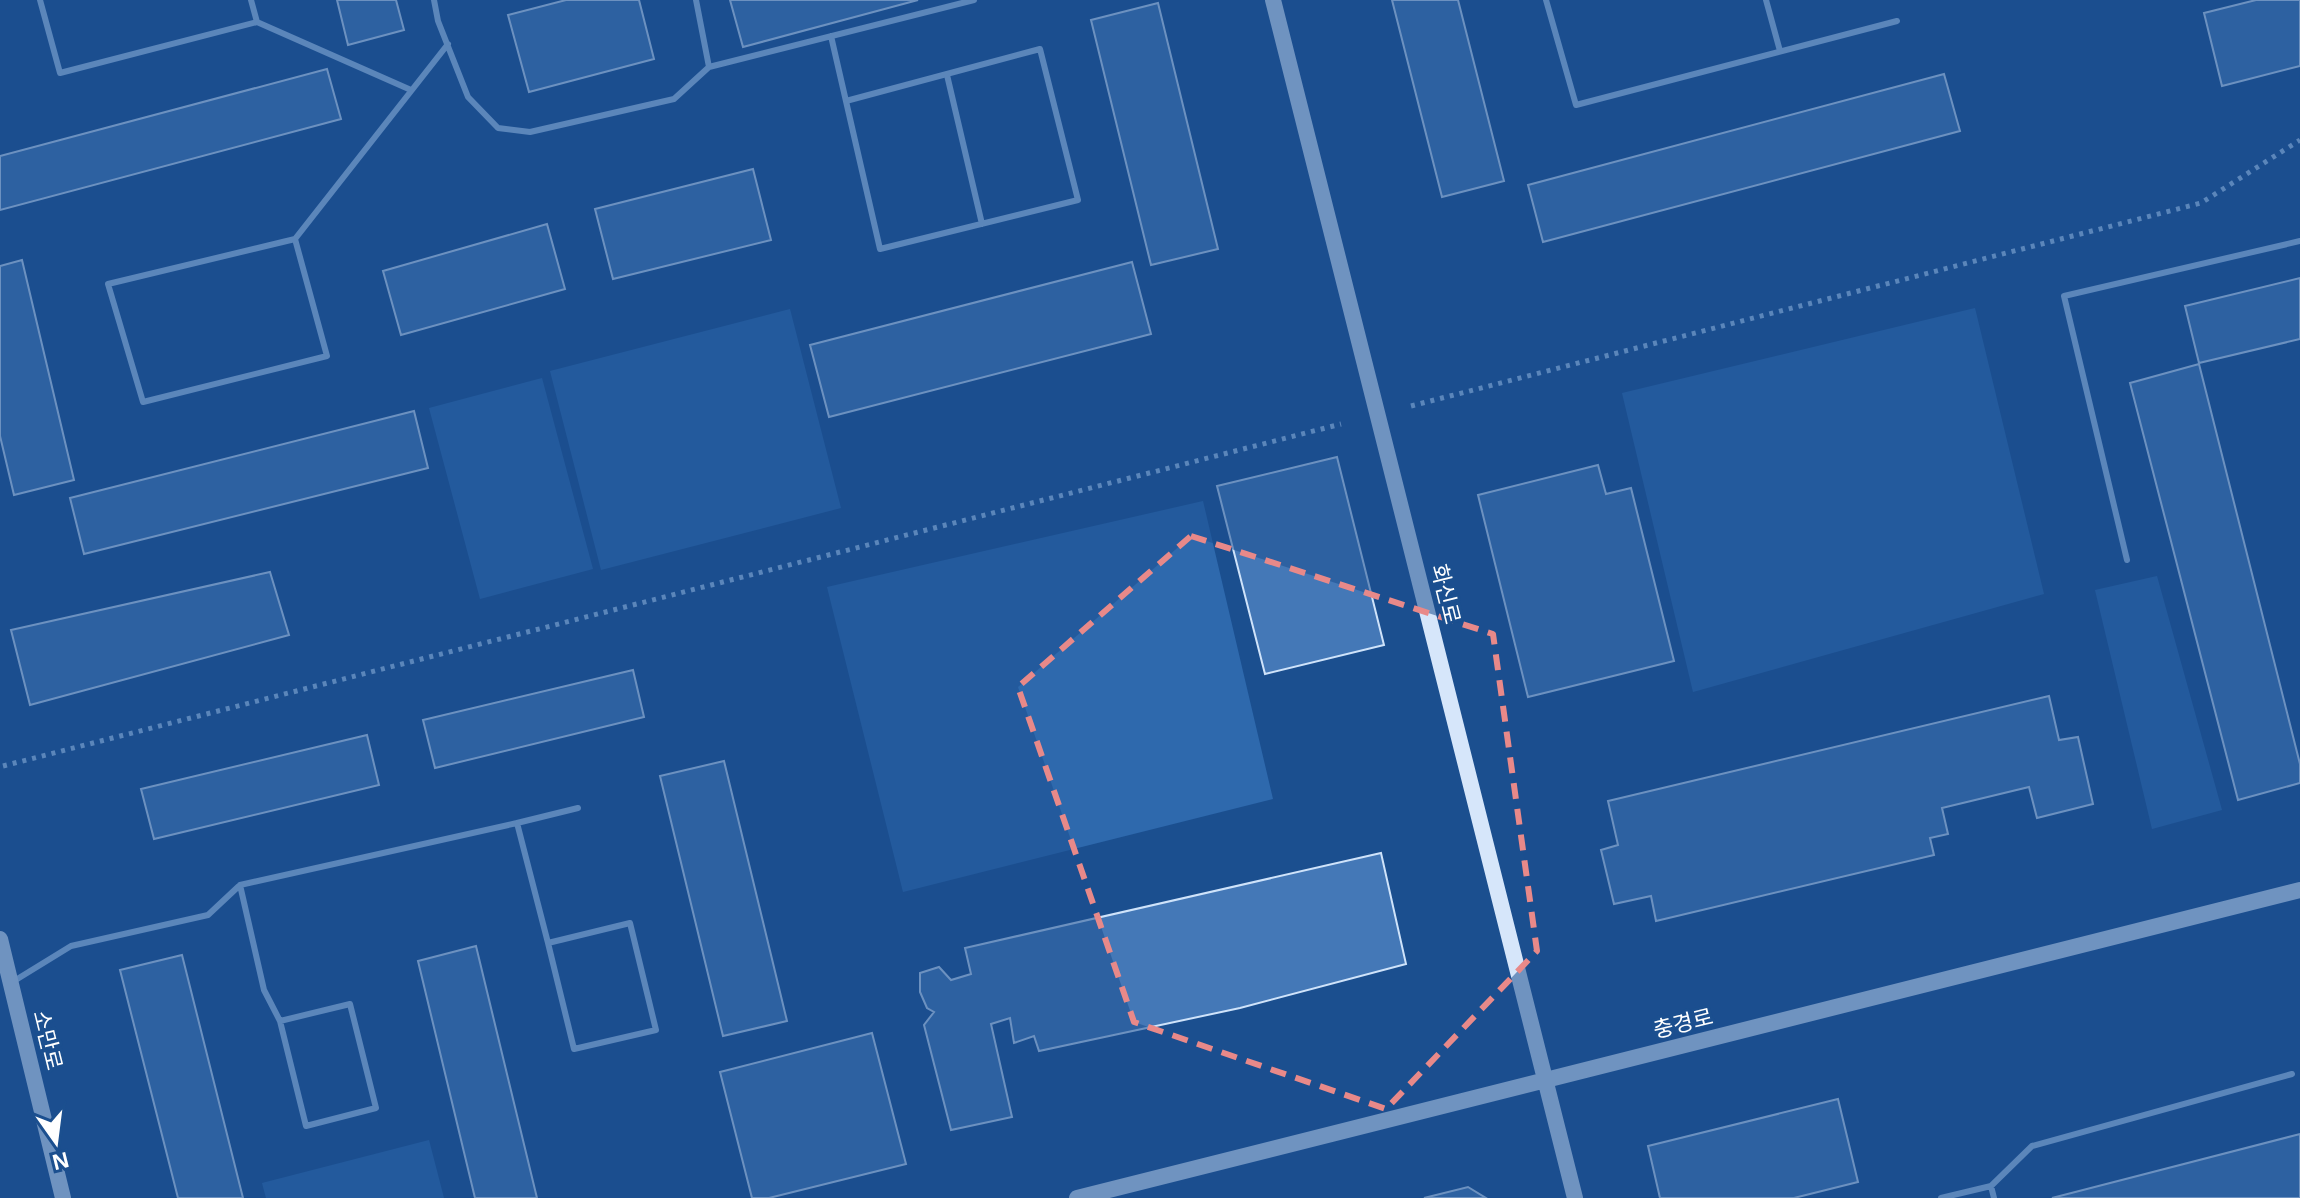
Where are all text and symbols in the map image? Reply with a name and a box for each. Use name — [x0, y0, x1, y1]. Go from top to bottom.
street label: 화신로 — [1426, 562, 1465, 627]
street label: 충경로 — [1651, 1004, 1716, 1043]
street label: 소만로 — [28, 1008, 67, 1073]
north arrow — [16, 1102, 96, 1182]
text: N — [50, 1147, 71, 1175]

